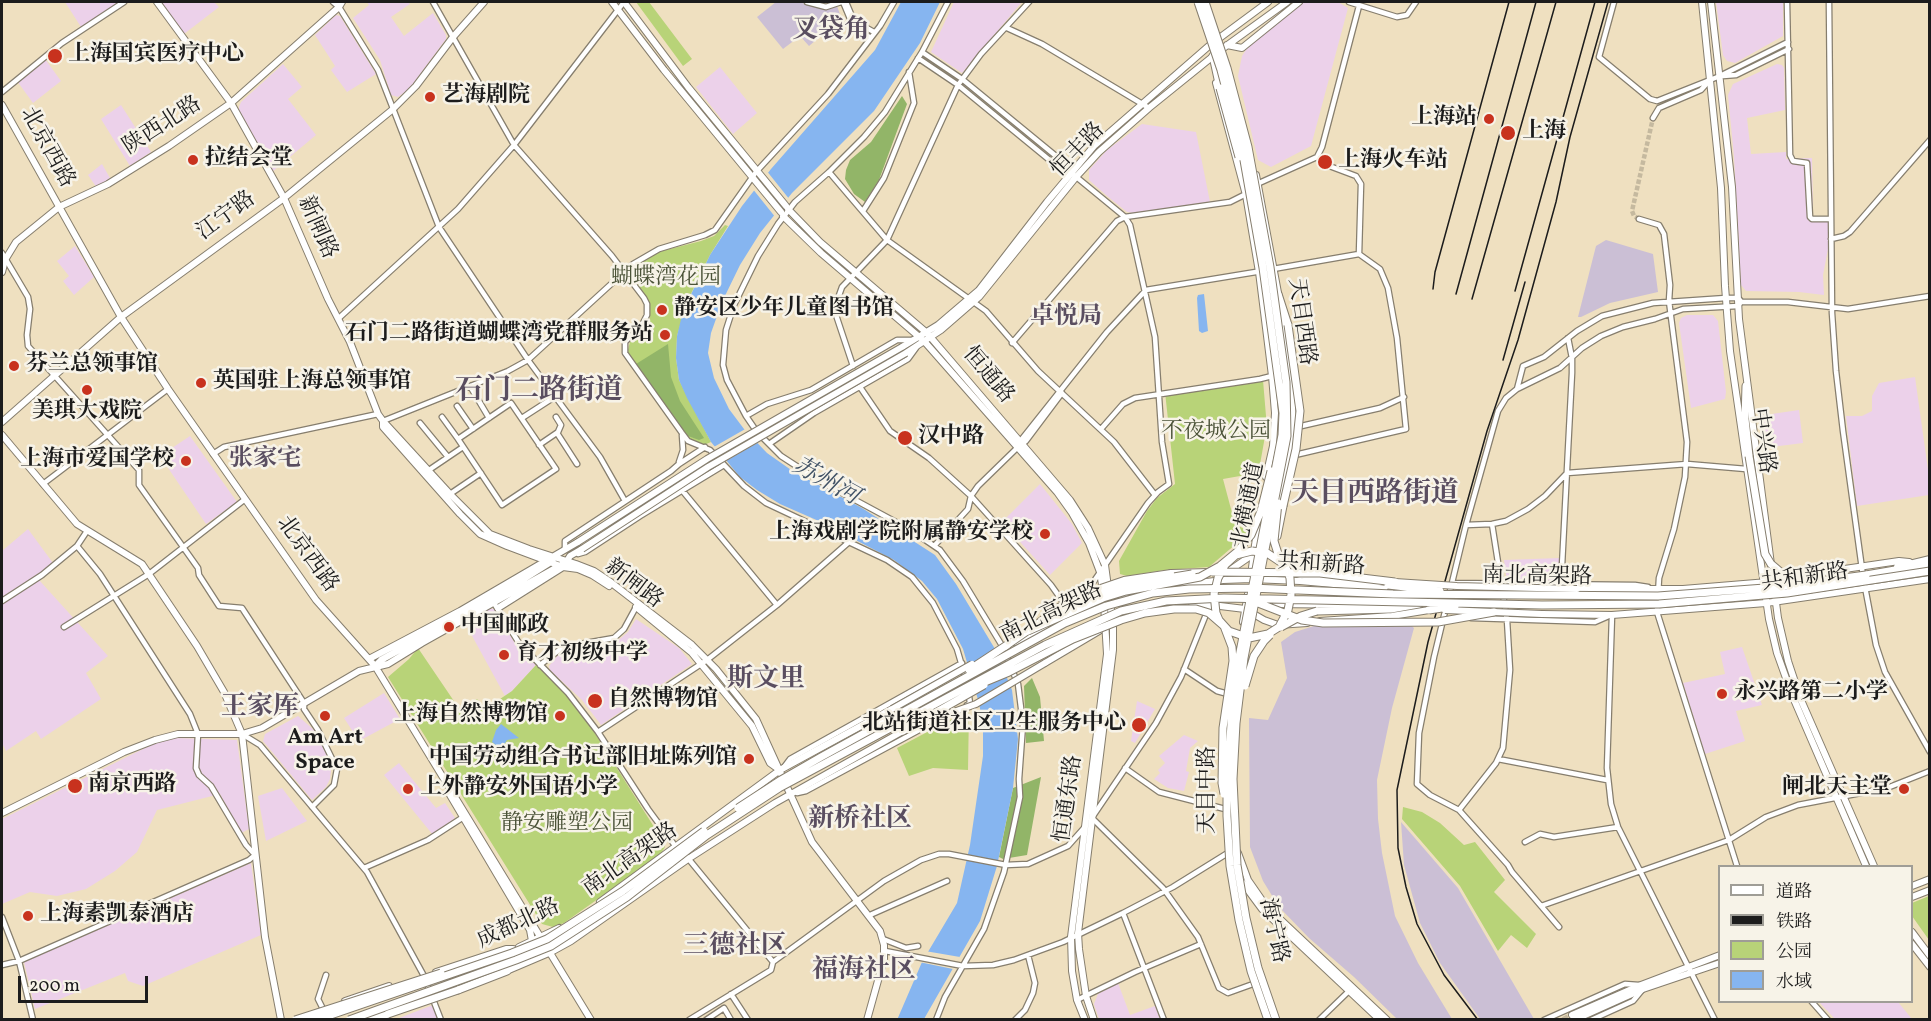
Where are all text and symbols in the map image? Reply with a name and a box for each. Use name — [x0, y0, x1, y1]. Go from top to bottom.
district label: 叉袋角 — [792, 16, 870, 48]
place label: 上海国宾医疗中心 — [68, 43, 244, 69]
marker: 上海国宾医疗中心 — [46, 47, 64, 65]
place label: 艺海剧院 — [442, 84, 530, 110]
marker: 艺海剧院 — [423, 90, 437, 104]
street label: 陕西北路 — [119, 92, 207, 162]
street label: 北京西路 — [13, 103, 79, 193]
place label: 上海站 — [1411, 106, 1477, 132]
marker: 上海站 — [1482, 112, 1496, 126]
street label: 恒丰路 — [1047, 118, 1111, 184]
place label: 上海 — [1522, 120, 1566, 146]
marker: 上海 — [1499, 124, 1517, 142]
place label: 拉结会堂 — [205, 147, 293, 173]
place label: 上海火车站 — [1338, 149, 1448, 175]
marker: 拉结会堂 — [186, 153, 200, 167]
marker: 上海火车站 — [1316, 153, 1334, 171]
street label: 江宁路 — [193, 187, 261, 247]
street label: 新闸路 — [291, 192, 341, 264]
park label: 蝴蝶湾花园 — [611, 266, 721, 292]
street label: 天目西路 — [1281, 277, 1319, 367]
place label: 静安区少年儿童图书馆 — [674, 297, 894, 323]
marker: 静安区少年儿童图书馆 — [655, 303, 669, 317]
district label: 卓悦局 — [1030, 305, 1102, 333]
place label: 石门二路街道蝴蝶湾党群服务站 — [345, 322, 653, 348]
marker: 石门二路街道蝴蝶湾党群服务站 — [658, 328, 672, 342]
street label: 恒通路 — [956, 342, 1018, 410]
place label: 芬兰总领事馆 — [26, 353, 158, 379]
marker: 芬兰总领事馆 — [7, 359, 21, 373]
place label: 英国驻上海总领事馆 — [213, 370, 411, 396]
marker: 英国驻上海总领事馆 — [194, 376, 208, 390]
district label: 石门二路街道 — [455, 376, 623, 410]
marker: 美琪大戏院 — [80, 383, 94, 397]
place label: 美琪大戏院 — [32, 400, 142, 426]
street label: 中兴路 — [1743, 406, 1779, 476]
park label: 不夜城公园 — [1161, 420, 1271, 446]
place label: 汉中路 — [918, 425, 984, 451]
marker: 汉中路 — [896, 429, 914, 447]
district label: 张家宅 — [229, 447, 301, 475]
place label: 上海市爱国学校 — [20, 448, 174, 474]
water label: 苏州河 — [787, 453, 863, 513]
marker: 上海市爱国学校 — [179, 454, 193, 468]
street label: 北横通道 — [1229, 460, 1271, 552]
district label: 天目西路街道 — [1291, 479, 1459, 513]
street label: 北京西路 — [269, 512, 343, 598]
place label: 上海戏剧学院附属静安学校 — [769, 521, 1033, 547]
marker: 上海戏剧学院附属静安学校 — [1038, 527, 1052, 541]
street label: 共和新路 — [1276, 550, 1366, 582]
street label: 新闸路 — [599, 555, 667, 615]
street label: 共和新路 — [1760, 560, 1850, 598]
street label: 南北高架路 — [1482, 564, 1592, 592]
street label: 南北高架路 — [997, 578, 1107, 650]
place label: 中国邮政 — [461, 614, 549, 640]
marker: 中国邮政 — [442, 620, 456, 634]
place label: 育才初级中学 — [516, 642, 648, 668]
marker: 育才初级中学 — [497, 648, 511, 662]
district label: 斯文里 — [727, 665, 805, 697]
place label: 永兴路第二小学 — [1734, 681, 1888, 707]
marker: 永兴路第二小学 — [1715, 687, 1729, 701]
place label: 自然博物馆 — [608, 688, 718, 714]
marker: 自然博物馆 — [586, 692, 604, 710]
district label: 王家厍 — [221, 693, 299, 725]
place label: 上海自然博物馆 — [394, 703, 548, 729]
marker: Am Art Space — [318, 709, 332, 723]
marker: 上海自然博物馆 — [553, 709, 567, 723]
place label: 北站街道社区卫生服务中心 — [862, 712, 1126, 738]
marker: 北站街道社区卫生服务中心 — [1130, 716, 1148, 734]
place label: Am Art Space — [287, 726, 363, 778]
place label: 中国劳动组合书记部旧址陈列馆 — [429, 746, 737, 772]
street label: 天目中路 — [1196, 746, 1222, 834]
marker: 中国劳动组合书记部旧址陈列馆 — [742, 752, 756, 766]
street label: 恒通东路 — [1051, 754, 1089, 844]
place label: 南京西路 — [88, 773, 176, 799]
place label: 上外静安外国语小学 — [420, 776, 618, 802]
place label: 闸北天主堂 — [1782, 776, 1892, 802]
marker: 南京西路 — [66, 777, 84, 795]
marker: 上外静安外国语小学 — [401, 782, 415, 796]
marker: 闸北天主堂 — [1897, 782, 1911, 796]
district label: 新桥社区 — [808, 805, 912, 837]
park label: 静安雕塑公园 — [501, 812, 633, 838]
street label: 南北高架路 — [578, 819, 684, 903]
legend — [1718, 865, 1913, 1003]
text: 道路 — [1776, 880, 1812, 905]
street label: 成都北路 — [474, 894, 564, 956]
street label: 海宁路 — [1252, 896, 1292, 966]
place label: 上海素凯泰酒店 — [40, 903, 194, 929]
marker: 上海素凯泰酒店 — [21, 909, 35, 923]
text: 铁路 — [1776, 910, 1812, 935]
district label: 三德社区 — [683, 932, 787, 964]
text: 公园 — [1776, 940, 1812, 965]
district label: 福海社区 — [812, 956, 916, 988]
scale bar — [21, 964, 152, 1002]
text: 水域 — [1776, 970, 1812, 995]
text: 200 m — [29, 974, 80, 999]

